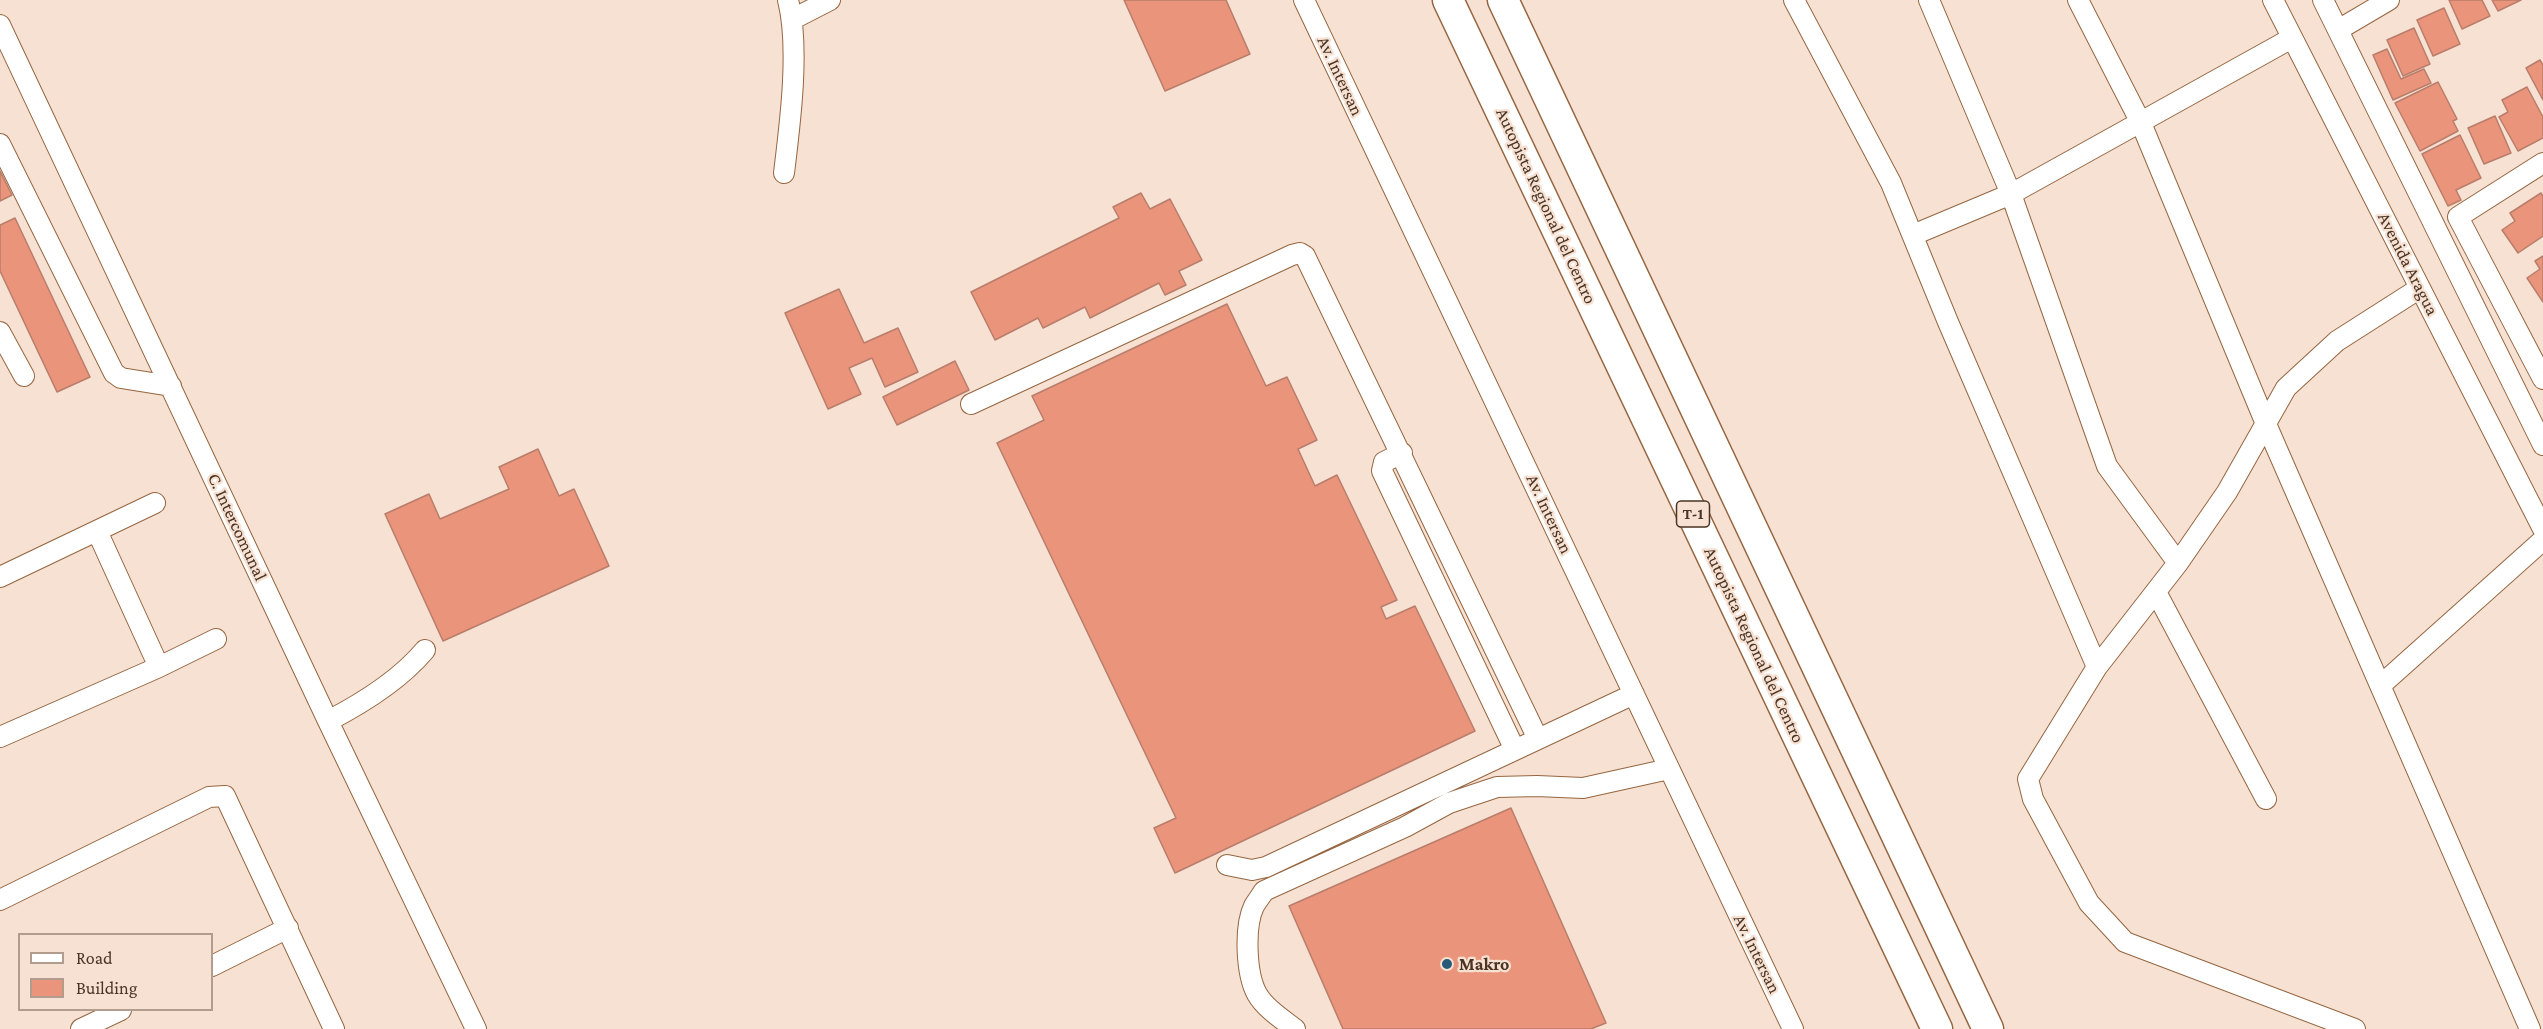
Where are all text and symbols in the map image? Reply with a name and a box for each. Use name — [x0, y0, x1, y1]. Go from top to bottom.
street label: Av. Intersan — [1312, 33, 1368, 119]
street label: Autopista Regional del Centro — [1491, 105, 1601, 307]
street label: Avenida Aragua — [2373, 209, 2443, 319]
street label: C. Intercomunal — [203, 470, 271, 584]
street label: Av. Intersan — [1521, 471, 1577, 557]
road number: T-1 — [1676, 501, 1710, 527]
street label: Autopista Regional del Centro — [1699, 544, 1809, 746]
street label: Av. Intersan — [1729, 911, 1785, 997]
legend — [18, 933, 213, 1011]
text: Road — [76, 948, 113, 968]
place label: Makro — [1459, 953, 1509, 975]
marker: Makro — [1440, 957, 1454, 971]
text: Building — [76, 978, 137, 998]

